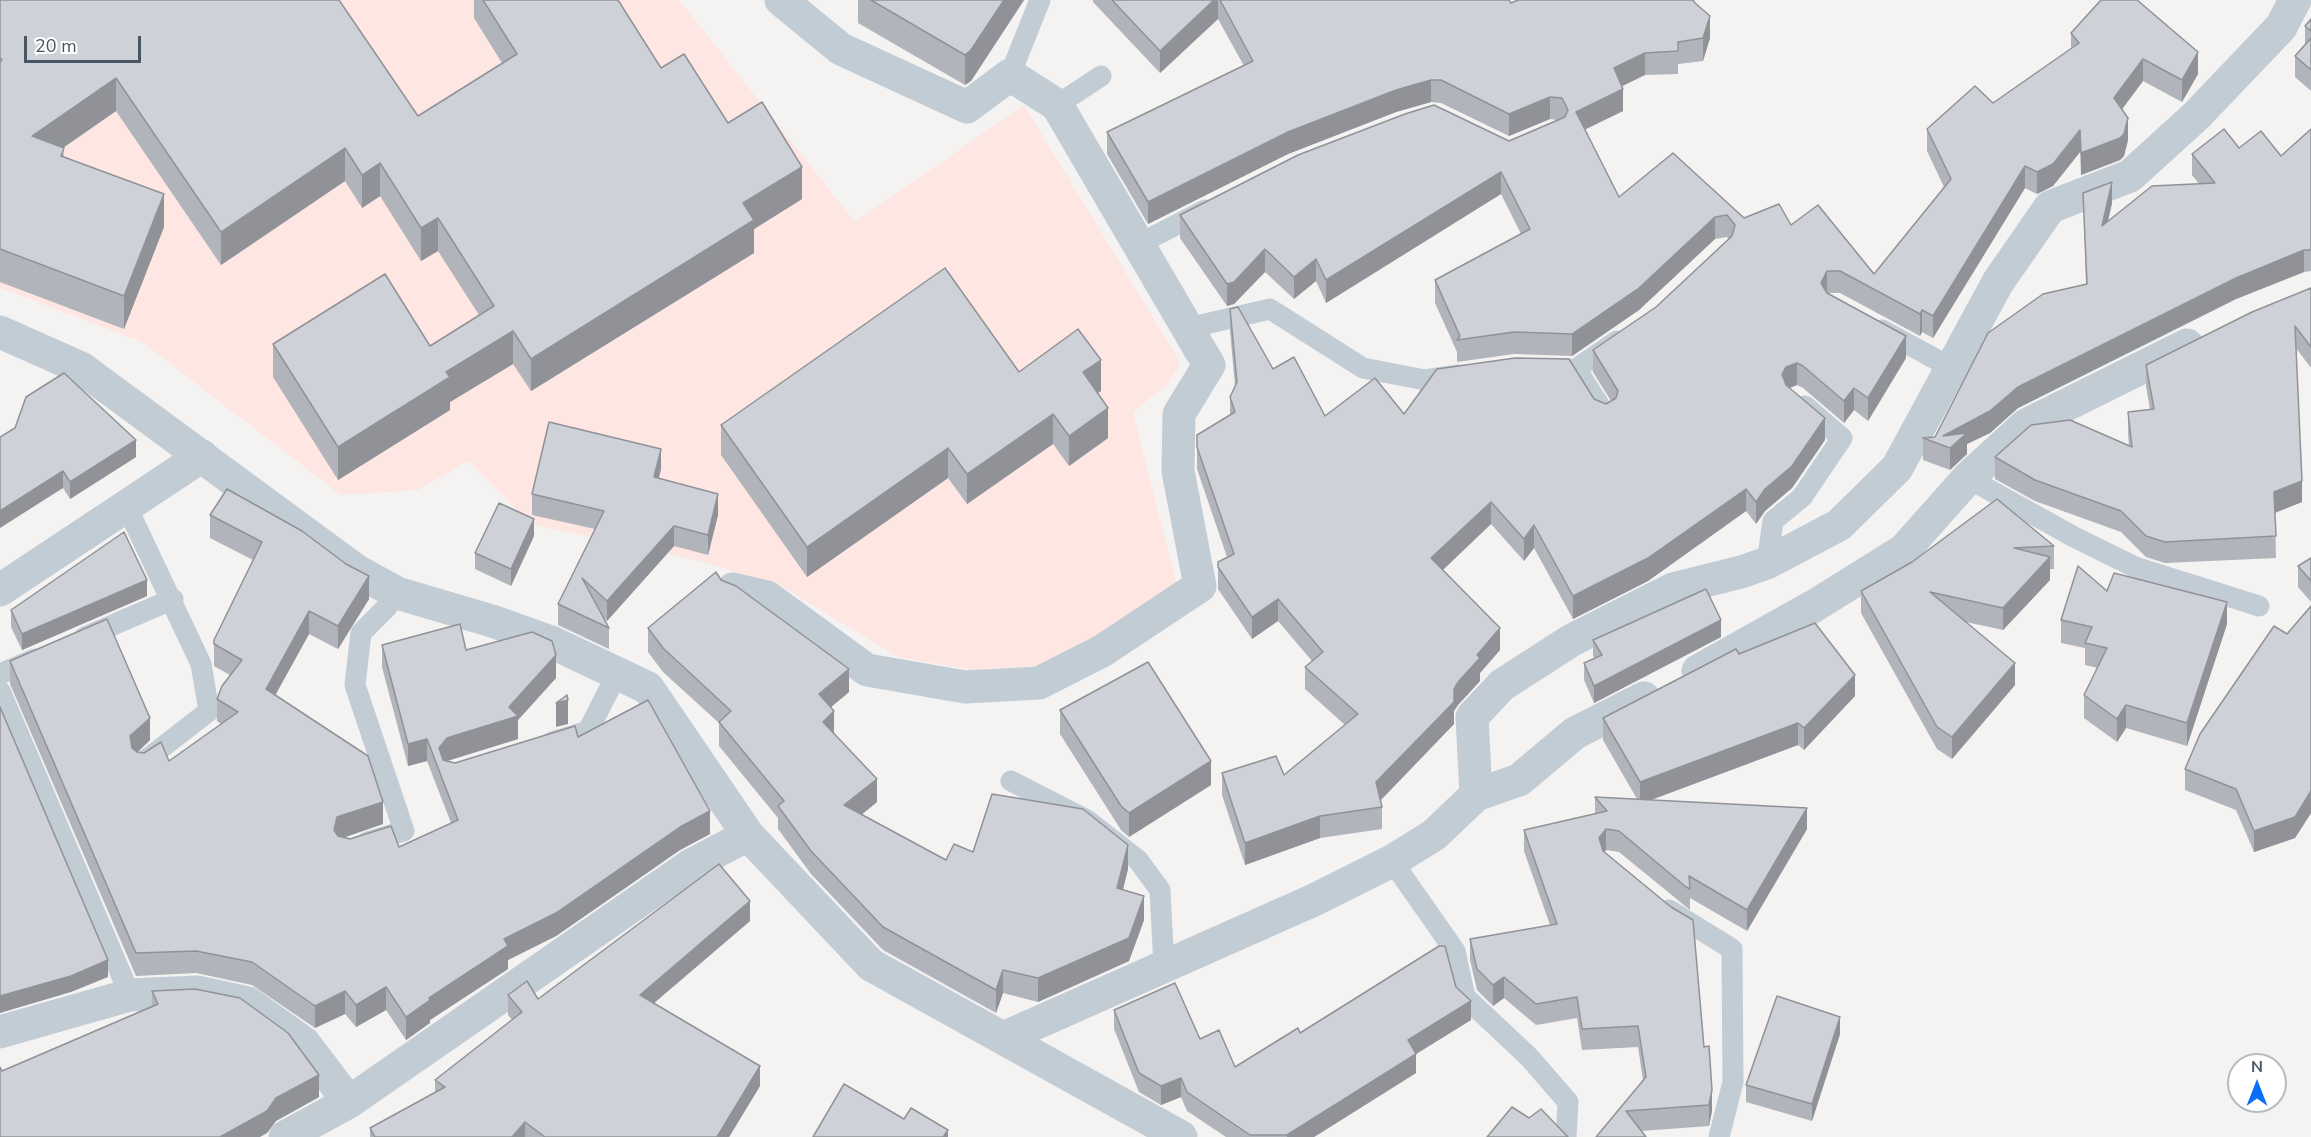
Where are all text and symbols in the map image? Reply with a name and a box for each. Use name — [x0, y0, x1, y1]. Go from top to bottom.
scale bar — [27, 24, 144, 62]
text: 20 m — [35, 34, 77, 58]
north arrow — [2227, 1053, 2287, 1113]
text: N — [2251, 1056, 2263, 1078]

